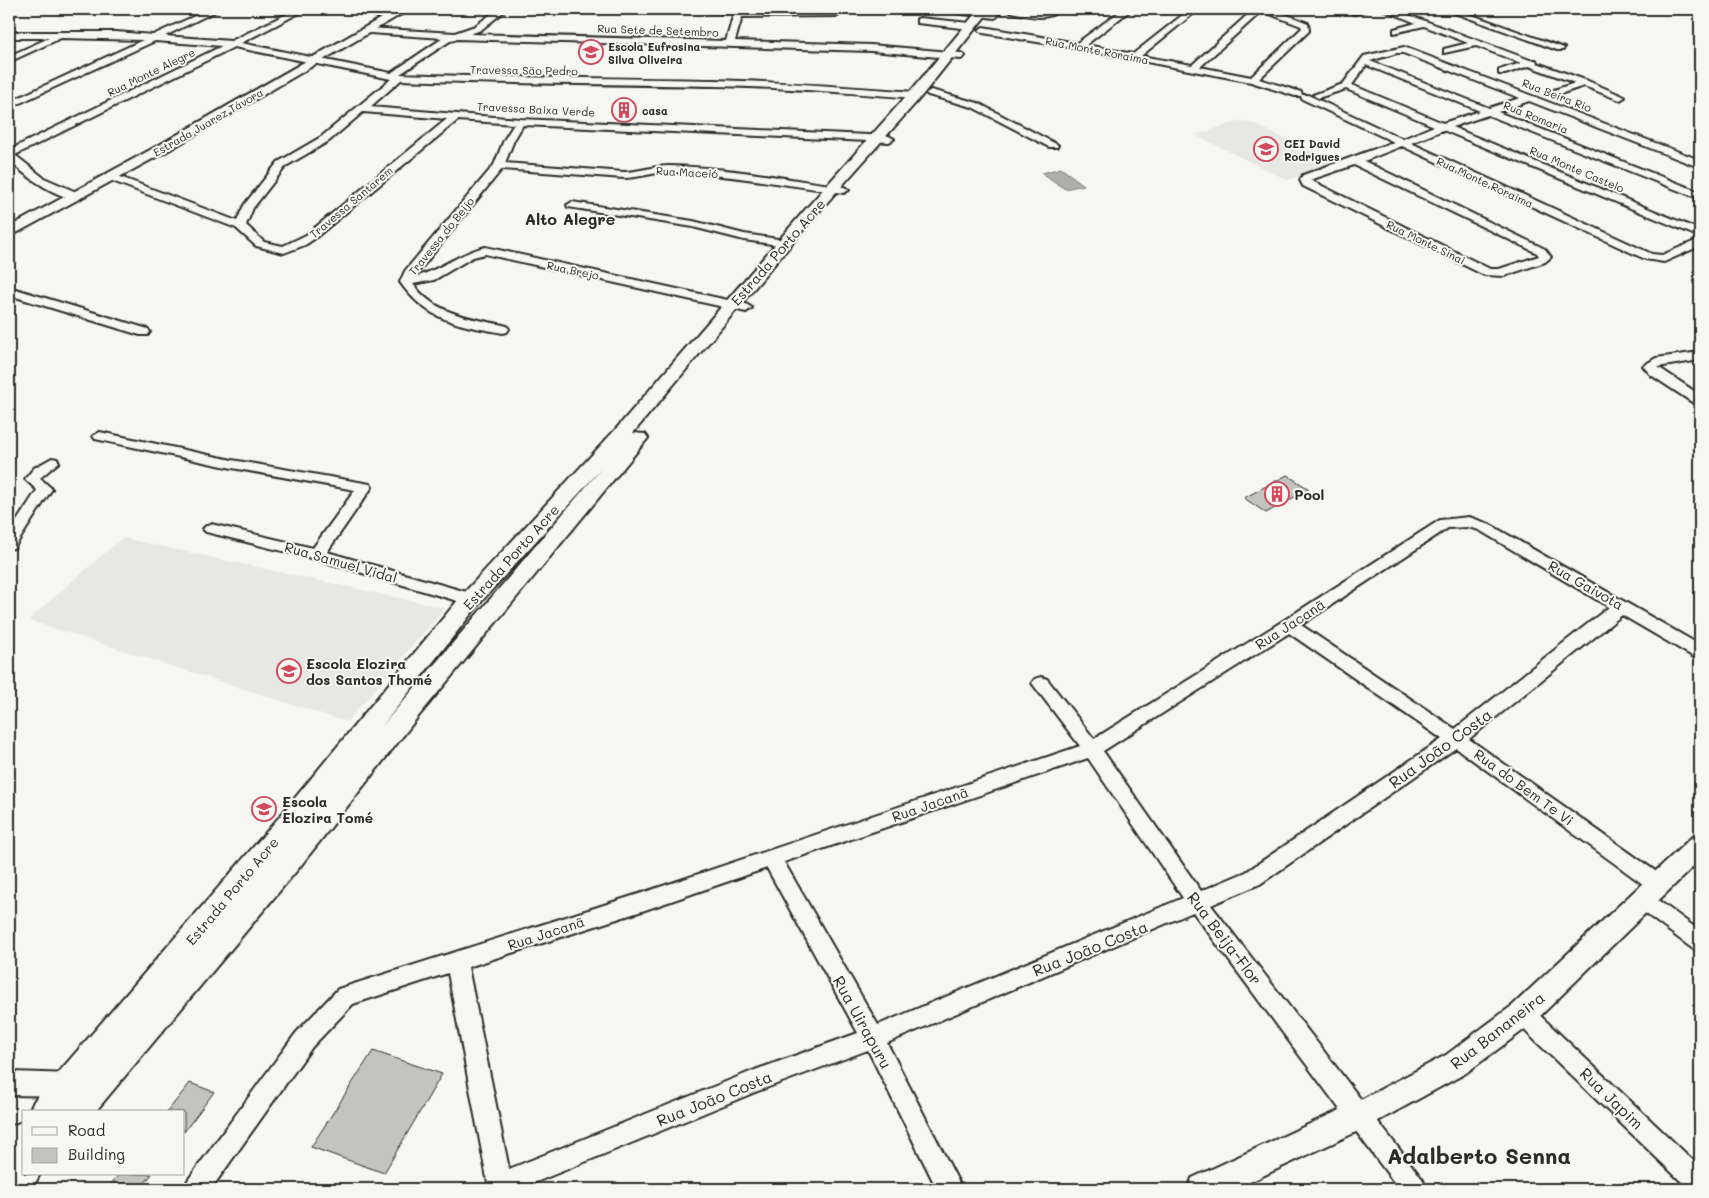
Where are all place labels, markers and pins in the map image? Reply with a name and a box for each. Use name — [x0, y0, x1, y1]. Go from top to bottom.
school or university icon: Escola Eufrosina Silva Oliveira — [578, 39, 604, 65]
place label: Escola Eufrosina Silva Oliveira — [608, 39, 701, 67]
building icon: casa — [611, 97, 637, 123]
place label: casa — [642, 103, 668, 118]
school or university icon: CEI David Rodrigues — [1253, 136, 1279, 162]
place label: CEI David Rodrigues — [1284, 136, 1340, 164]
building icon: Pool — [1264, 481, 1290, 507]
place label: Pool — [1294, 485, 1324, 504]
place label: Escola Elozira dos Santos Thomé — [306, 654, 432, 689]
school or university icon: Escola Elozira dos Santos Thomé — [276, 658, 302, 684]
place label: Escola Elozira Tomé — [282, 792, 373, 827]
school or university icon: Escola Elozira Tomé — [251, 796, 277, 822]

